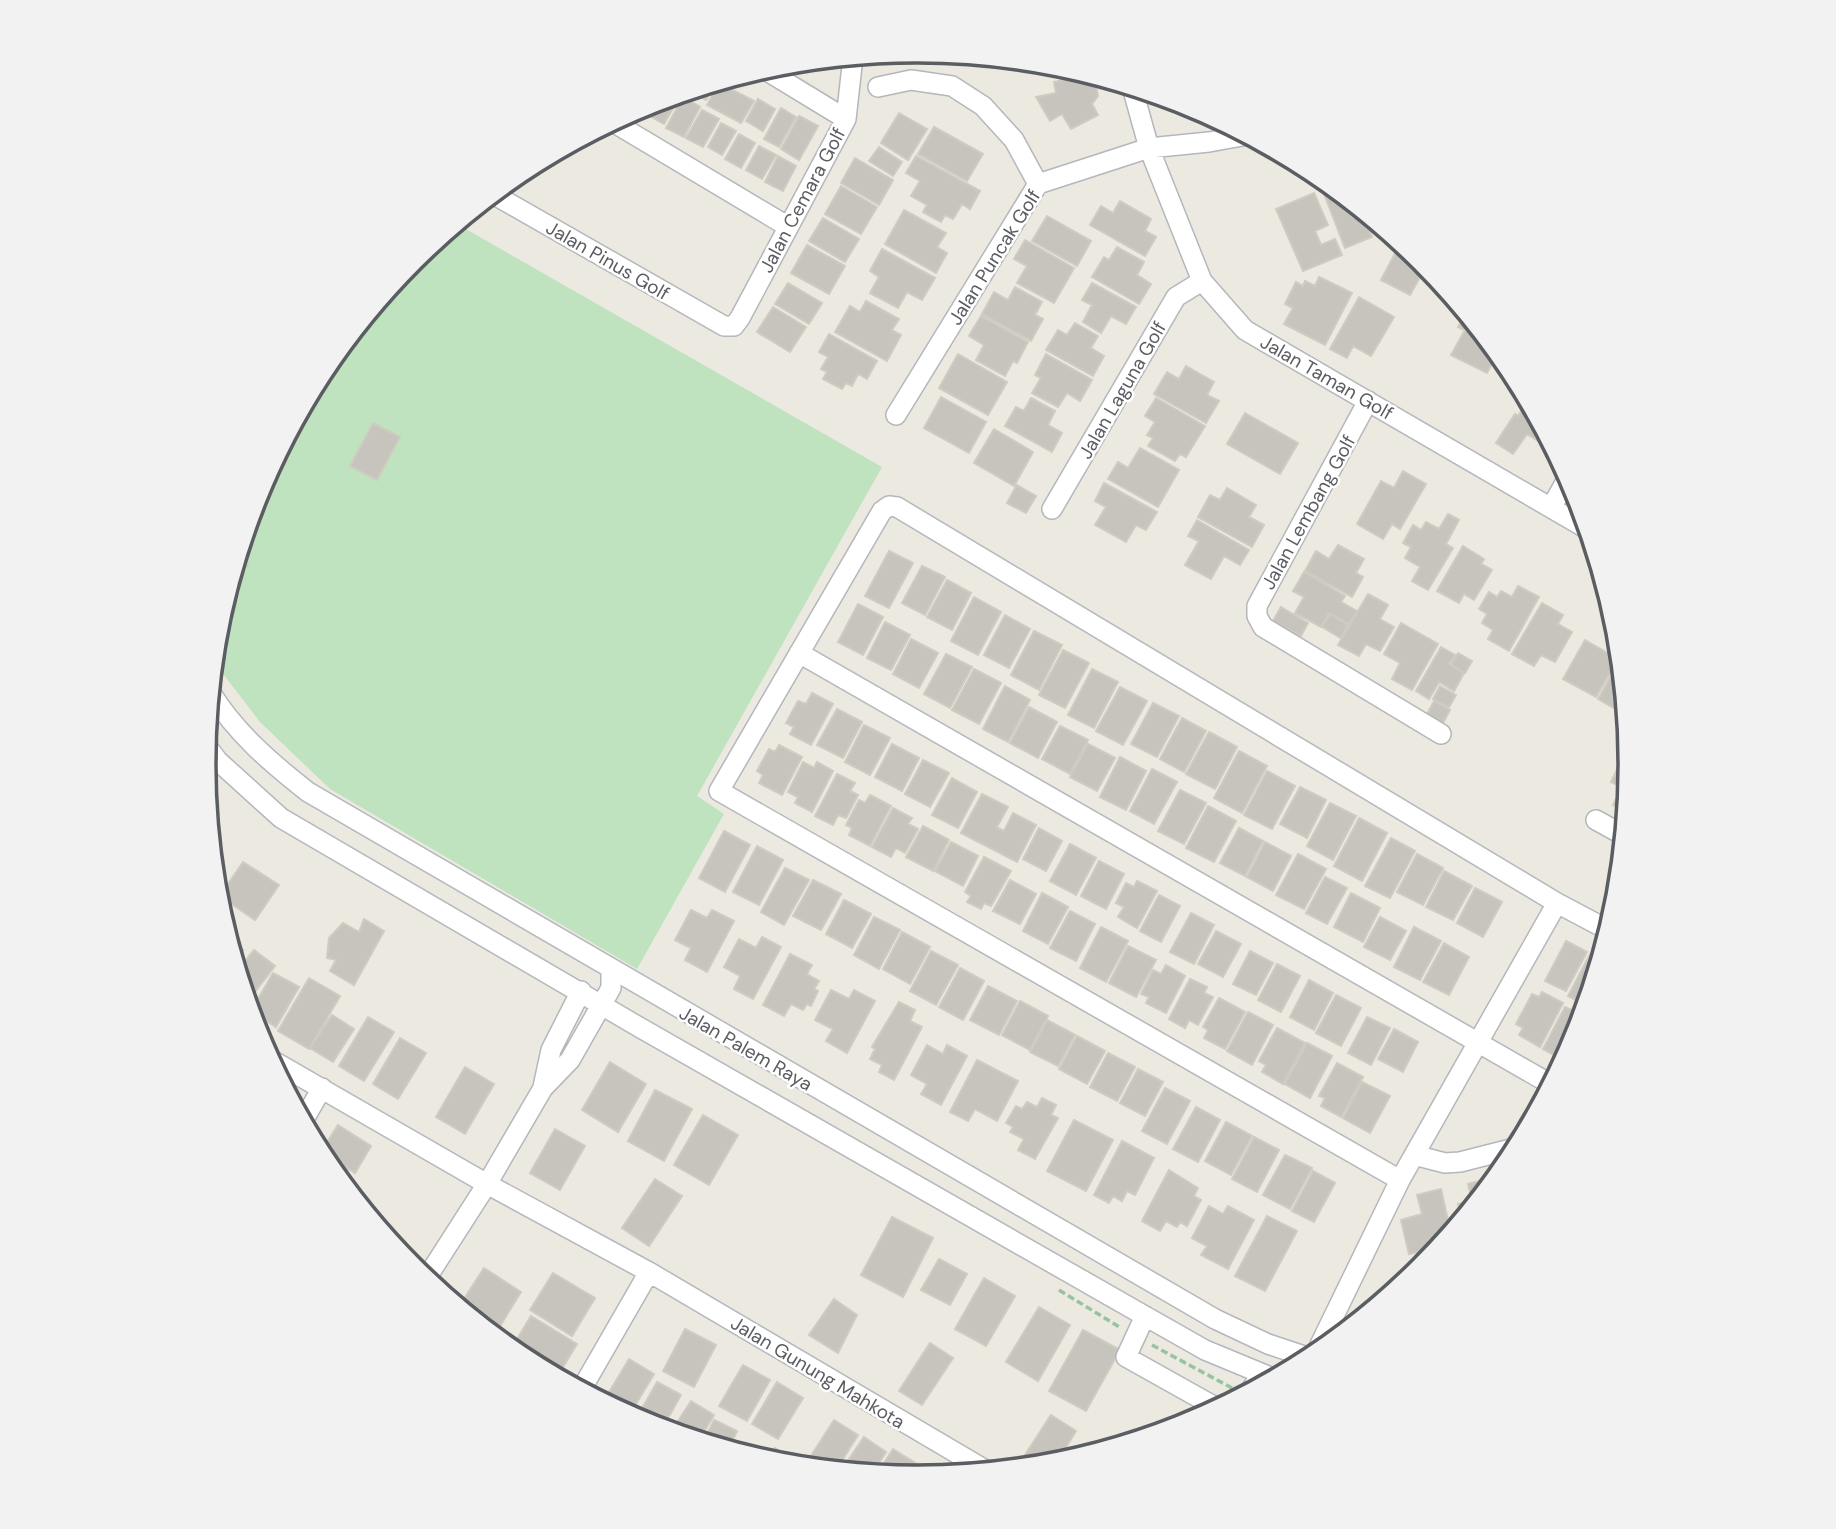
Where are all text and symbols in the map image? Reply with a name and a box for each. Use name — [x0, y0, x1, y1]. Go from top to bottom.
street label: Jalan Cemara Golf — [754, 123, 851, 277]
street label: Jalan Puncak Golf — [943, 185, 1046, 330]
street label: Jalan Pinus Golf — [541, 215, 674, 306]
street label: Jalan Laguna Golf — [1073, 317, 1172, 464]
street label: Jalan Taman Golf — [1256, 329, 1398, 426]
street label: Jalan Lembang Golf — [1256, 431, 1361, 594]
street label: Jalan Palem Raya — [675, 1000, 817, 1097]
street label: Jalan Gunung Mahkota — [726, 1311, 909, 1434]

